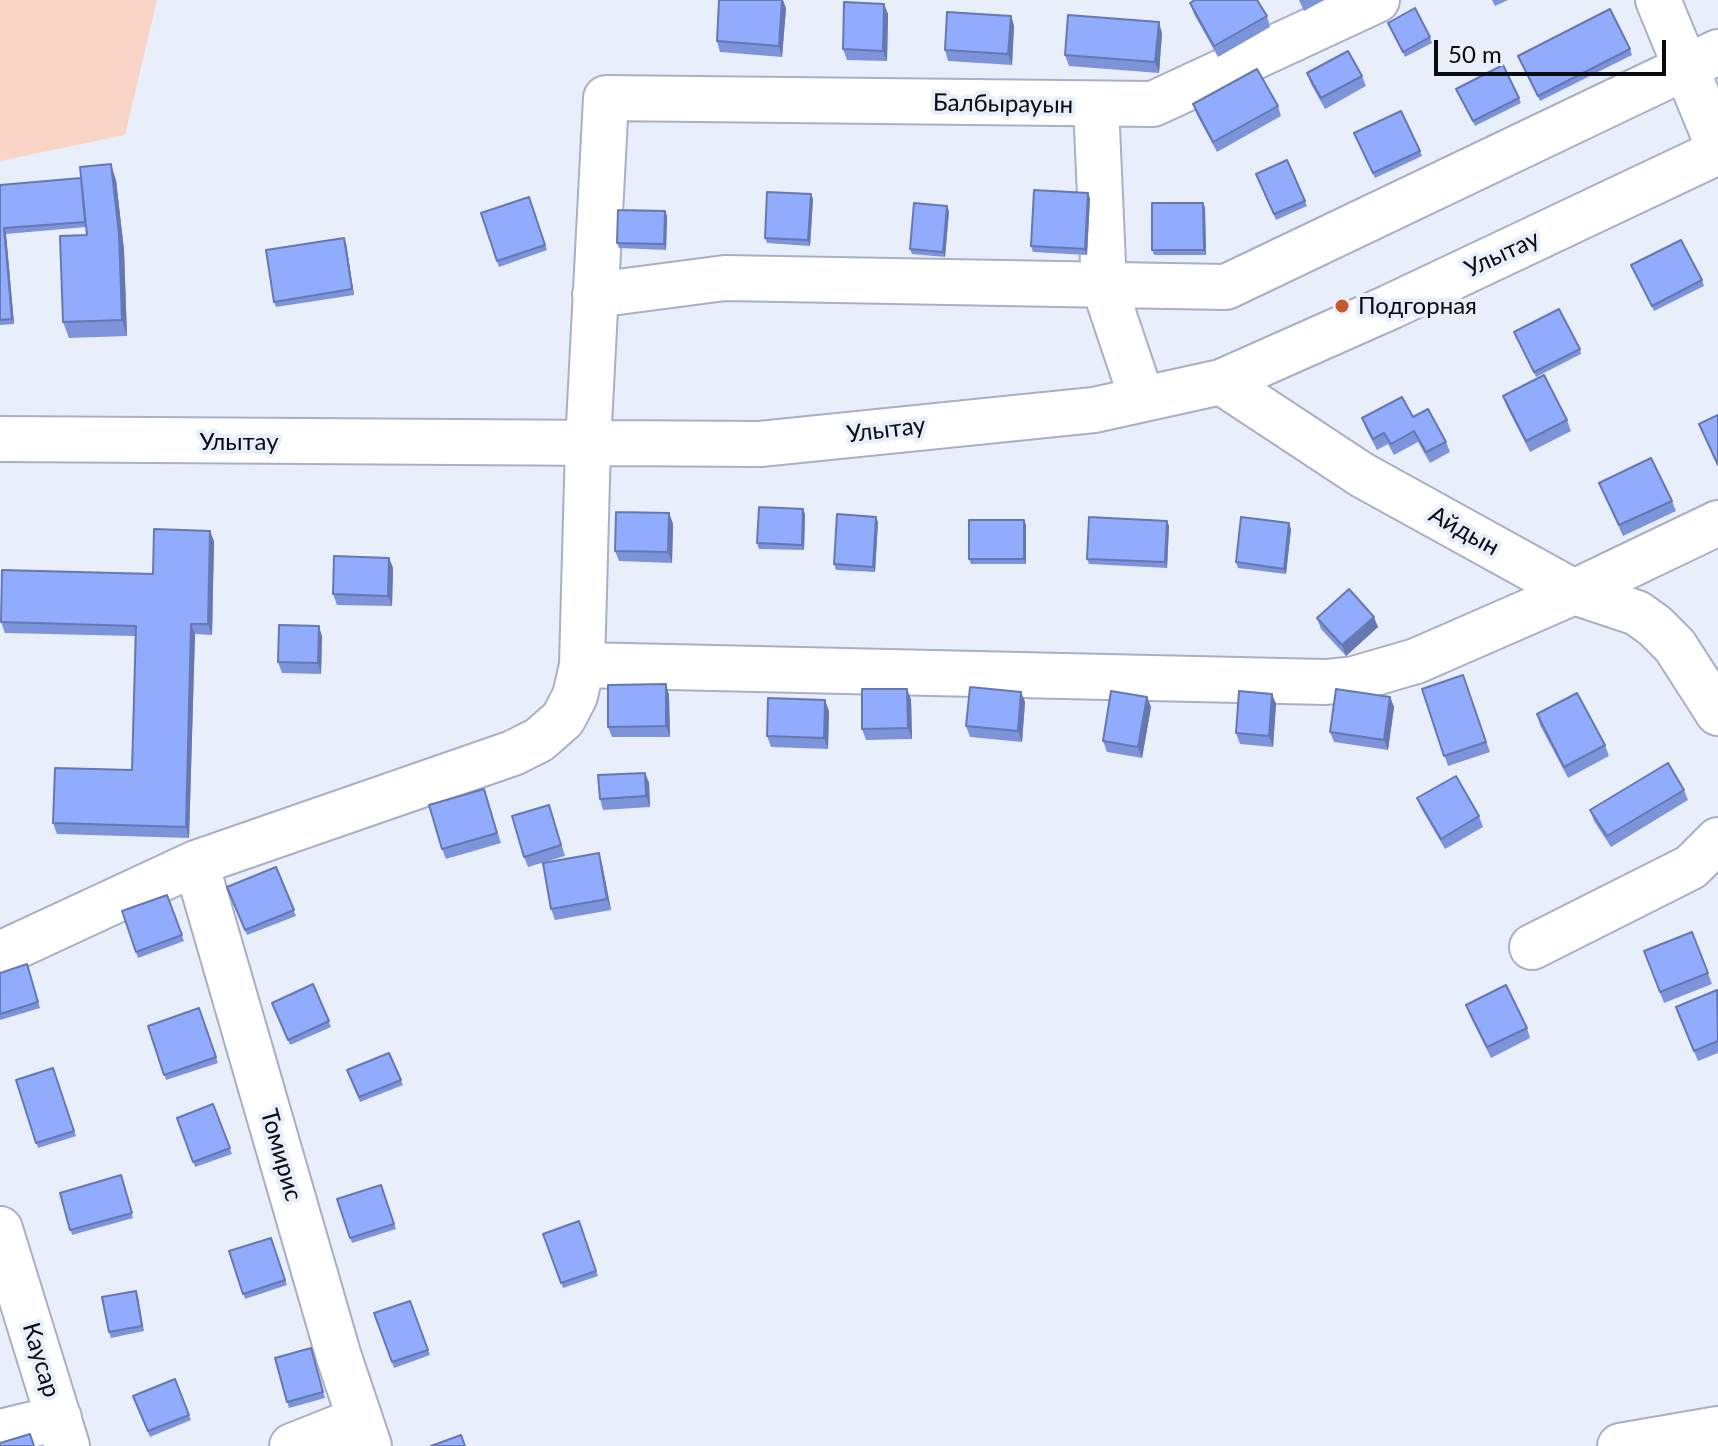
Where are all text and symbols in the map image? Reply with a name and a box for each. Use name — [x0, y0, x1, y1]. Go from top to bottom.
scale bar — [1438, 24, 1670, 74]
text: 50 m — [1448, 39, 1502, 68]
street label: Балбырауын — [933, 88, 1073, 120]
street label: Улытау — [1460, 224, 1544, 284]
place label: Подгорная — [1358, 292, 1477, 320]
marker: Подгорная — [1333, 297, 1351, 315]
street label: Улытау — [845, 411, 927, 449]
street label: Улытау — [199, 428, 279, 456]
street label: Айдын — [1424, 500, 1504, 562]
street label: Томирис — [254, 1106, 308, 1204]
street label: Каусар — [16, 1319, 66, 1401]

